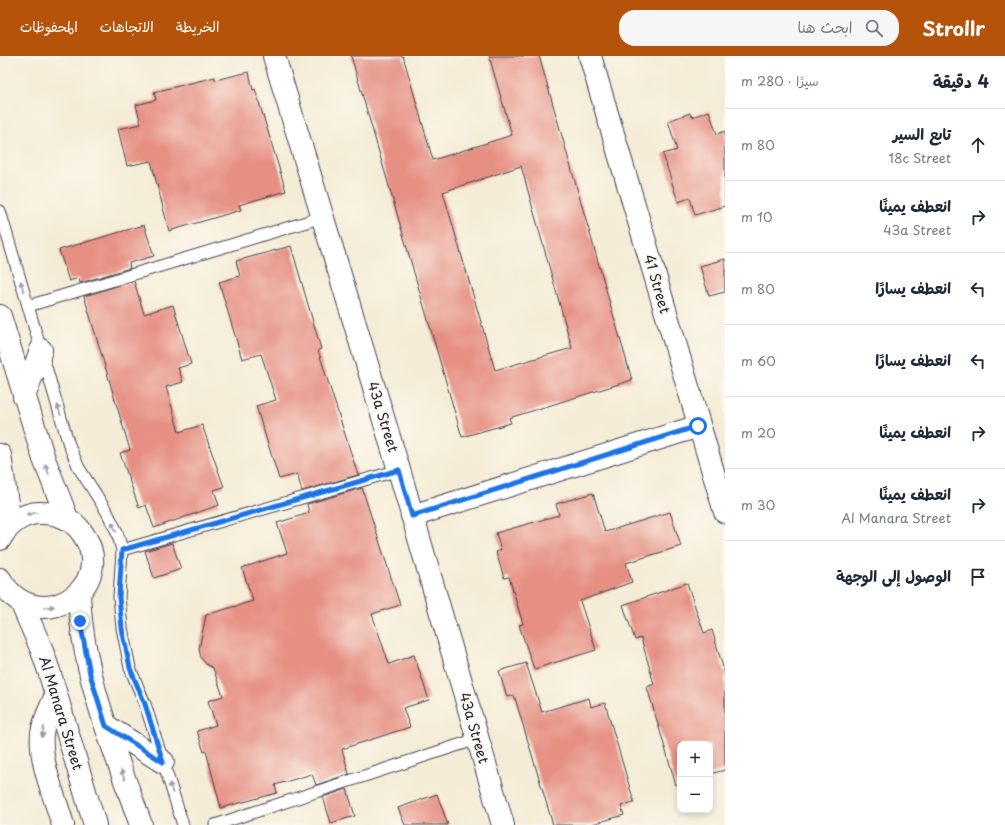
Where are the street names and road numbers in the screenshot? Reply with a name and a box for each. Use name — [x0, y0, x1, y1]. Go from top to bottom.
street label: 41 Street — [639, 252, 676, 316]
street label: 43a Street — [363, 379, 404, 455]
street label: Al Manara Street — [34, 653, 89, 773]
street label: 43a Street — [454, 690, 495, 766]

